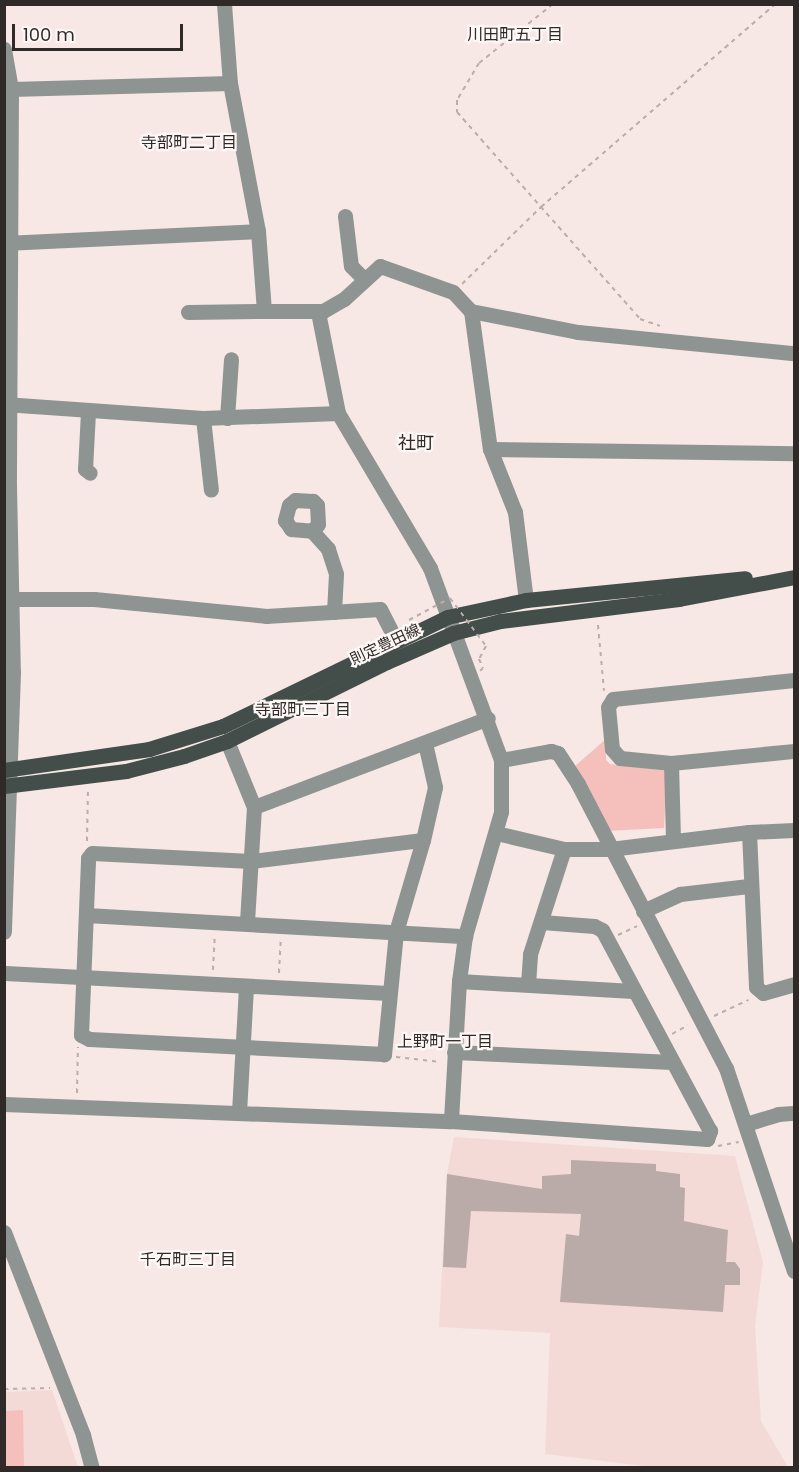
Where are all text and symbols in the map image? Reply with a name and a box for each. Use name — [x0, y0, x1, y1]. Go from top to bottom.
scale bar — [15, 12, 186, 50]
text: 100 m — [23, 22, 75, 47]
district label: 川田町五丁目 — [467, 25, 563, 45]
district label: 寺部町二丁目 — [141, 133, 237, 153]
district label: 社町 — [398, 432, 434, 454]
street label: 則定豊田線 — [347, 620, 423, 668]
district label: 寺部町三丁目 — [255, 700, 351, 720]
district label: 上野町一丁目 — [397, 1032, 493, 1052]
district label: 千石町三丁目 — [140, 1250, 236, 1270]

